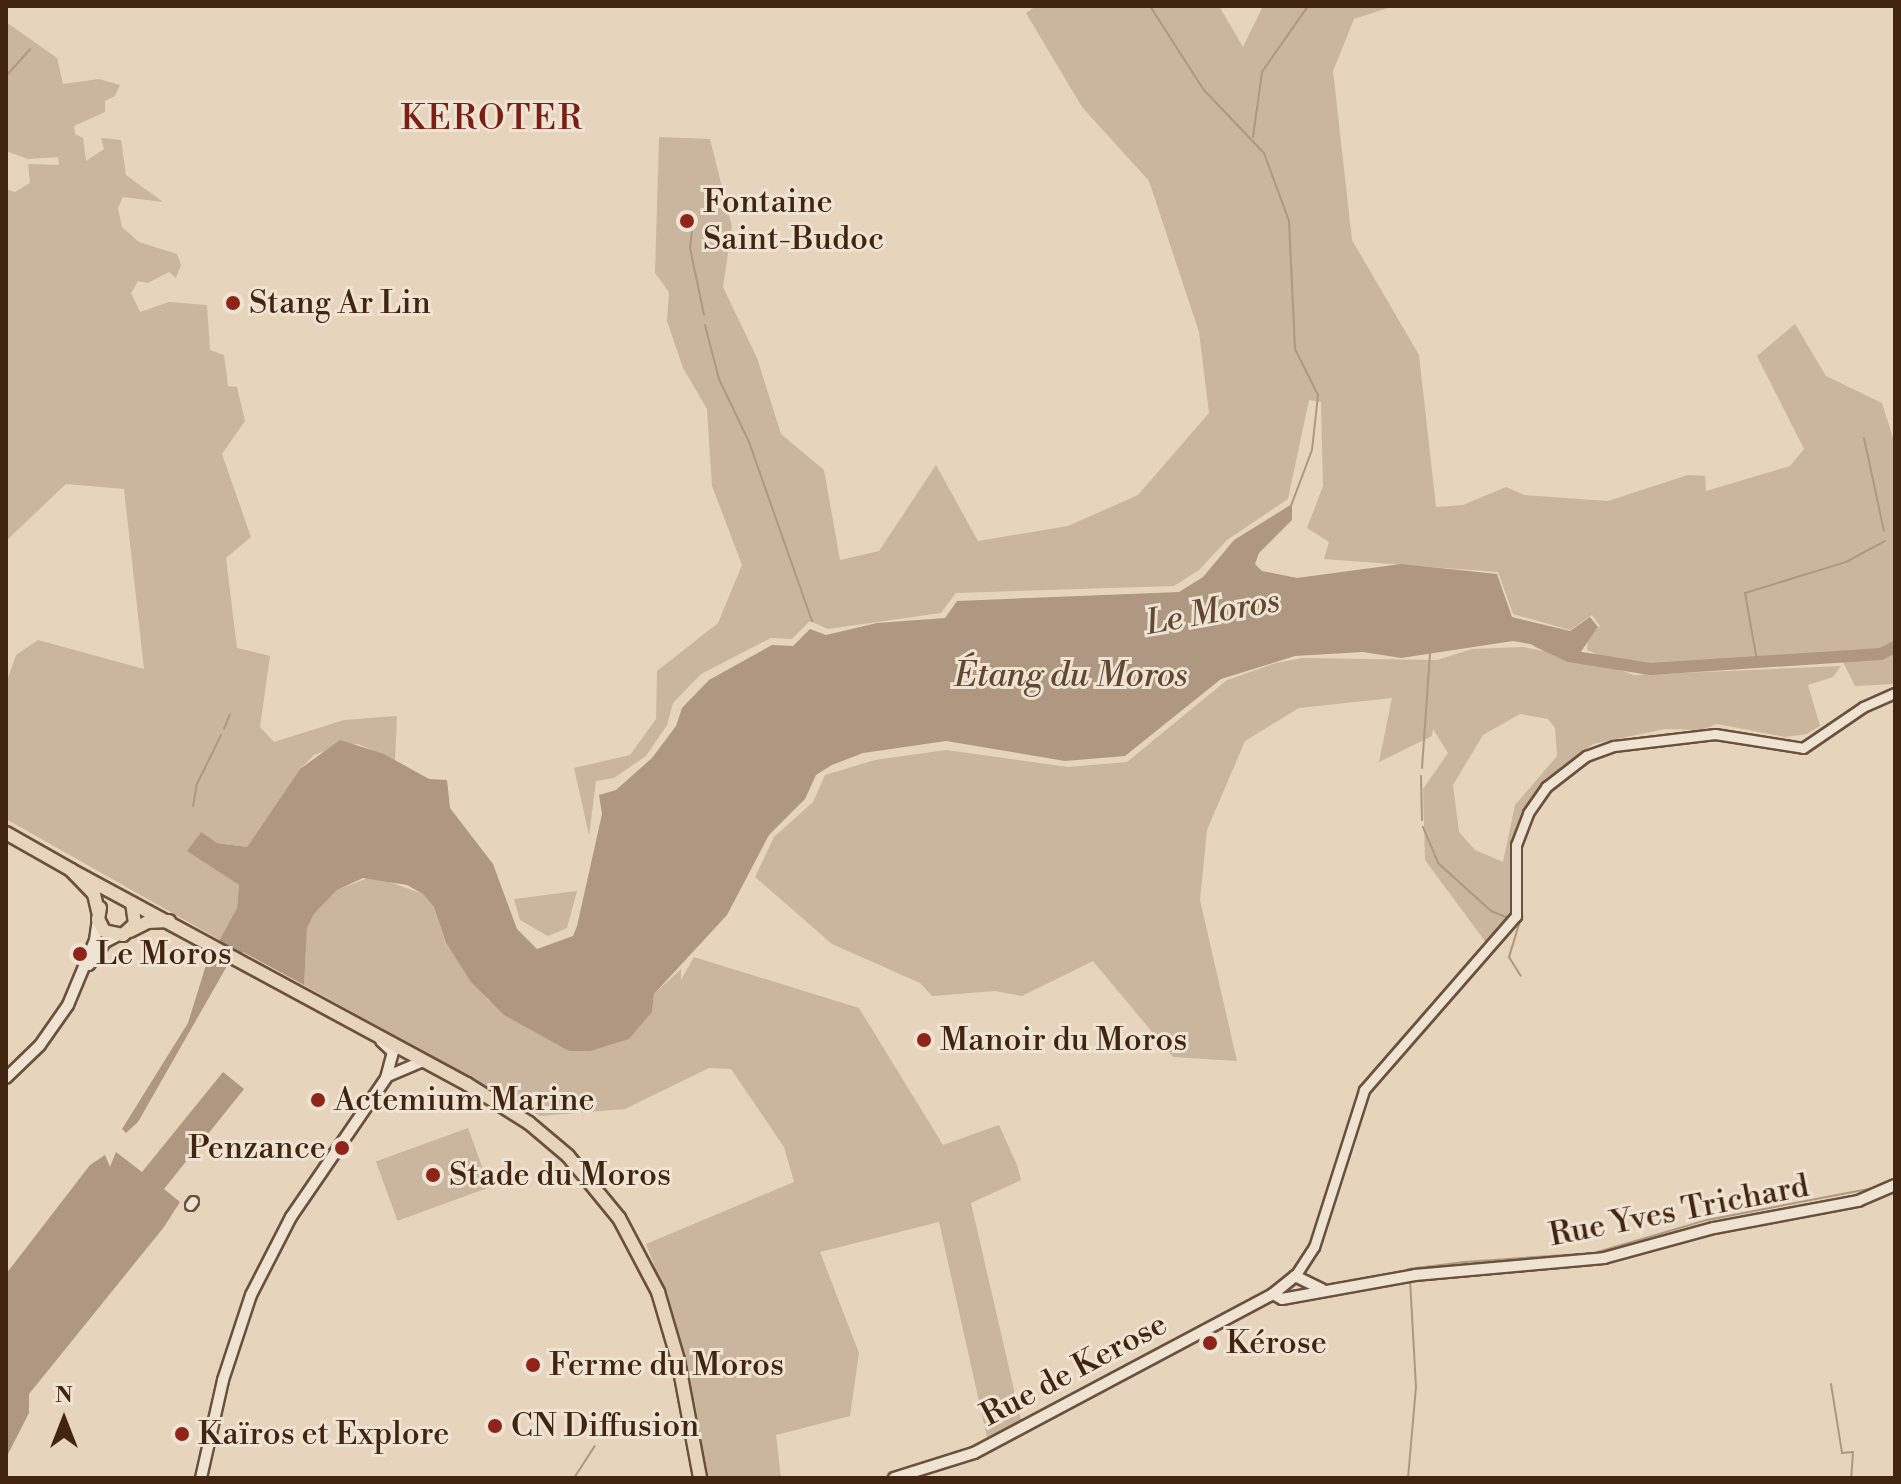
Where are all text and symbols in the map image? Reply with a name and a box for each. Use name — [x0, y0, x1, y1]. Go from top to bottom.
district label: KEROTER — [400, 100, 584, 140]
place label: Fontaine Saint-Budoc — [703, 184, 884, 259]
marker: Fontaine Saint-Budoc — [678, 212, 696, 230]
place label: Stang Ar Lin — [249, 284, 431, 322]
marker: Stang Ar Lin — [224, 294, 242, 312]
water label: Le Moros — [1143, 581, 1283, 645]
water label: Étang du Moros — [954, 657, 1188, 697]
place label: Le Moros — [96, 935, 232, 973]
marker: Le Moros — [71, 945, 89, 963]
place label: Manoir du Moros — [940, 1021, 1187, 1059]
marker: Manoir du Moros — [915, 1031, 933, 1049]
place label: Actemium Marine — [334, 1081, 595, 1119]
marker: Actemium Marine — [309, 1091, 327, 1109]
place label: Penzance — [188, 1129, 326, 1167]
marker: Penzance — [333, 1139, 351, 1157]
place label: Stade du Moros — [449, 1156, 671, 1194]
marker: Stade du Moros — [424, 1166, 442, 1184]
street label: Rue Yves Trichard — [1546, 1167, 1812, 1255]
street label: Rue de Kerose — [974, 1305, 1174, 1435]
place label: Kérose — [1226, 1324, 1327, 1362]
marker: Kérose — [1201, 1334, 1219, 1352]
place label: Ferme du Moros — [549, 1346, 784, 1384]
marker: Ferme du Moros — [524, 1356, 542, 1374]
north arrow — [24, 1380, 104, 1460]
text: N — [55, 1382, 73, 1409]
place label: CN Diffusion — [511, 1407, 699, 1445]
place label: Kaïros et Explore — [198, 1415, 449, 1453]
marker: CN Diffusion — [486, 1417, 504, 1435]
marker: Kaïros et Explore — [173, 1425, 191, 1443]

